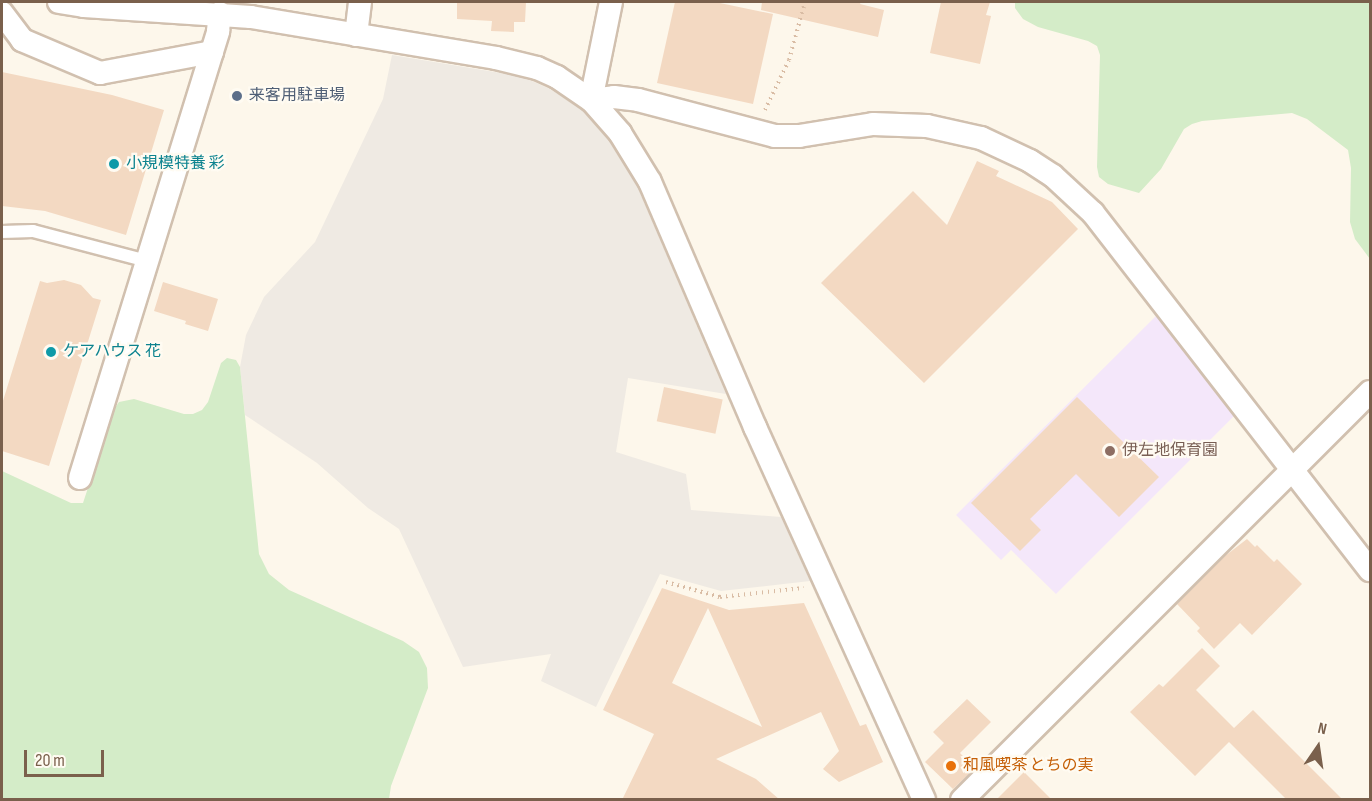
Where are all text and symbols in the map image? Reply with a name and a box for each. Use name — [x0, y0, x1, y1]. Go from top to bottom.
place label: 来客用駐車場 — [249, 86, 345, 106]
marker: 来客用駐車場 — [230, 89, 244, 103]
place label: 小規模特養 彩 — [126, 154, 225, 174]
marker: 小規模特養 彩 — [107, 157, 121, 171]
place label: ケアハウス 花 — [63, 342, 162, 362]
marker: ケアハウス 花 — [44, 345, 58, 359]
place label: 伊左地保育園 — [1122, 441, 1218, 461]
marker: 伊左地保育園 — [1103, 444, 1117, 458]
north arrow — [1288, 717, 1348, 777]
text: N — [1316, 719, 1328, 739]
scale bar — [27, 738, 106, 776]
text: 20 m — [35, 750, 65, 771]
place label: 和風喫茶 とちの実 — [963, 756, 1094, 776]
marker: 和風喫茶 とちの実 — [944, 759, 958, 773]

